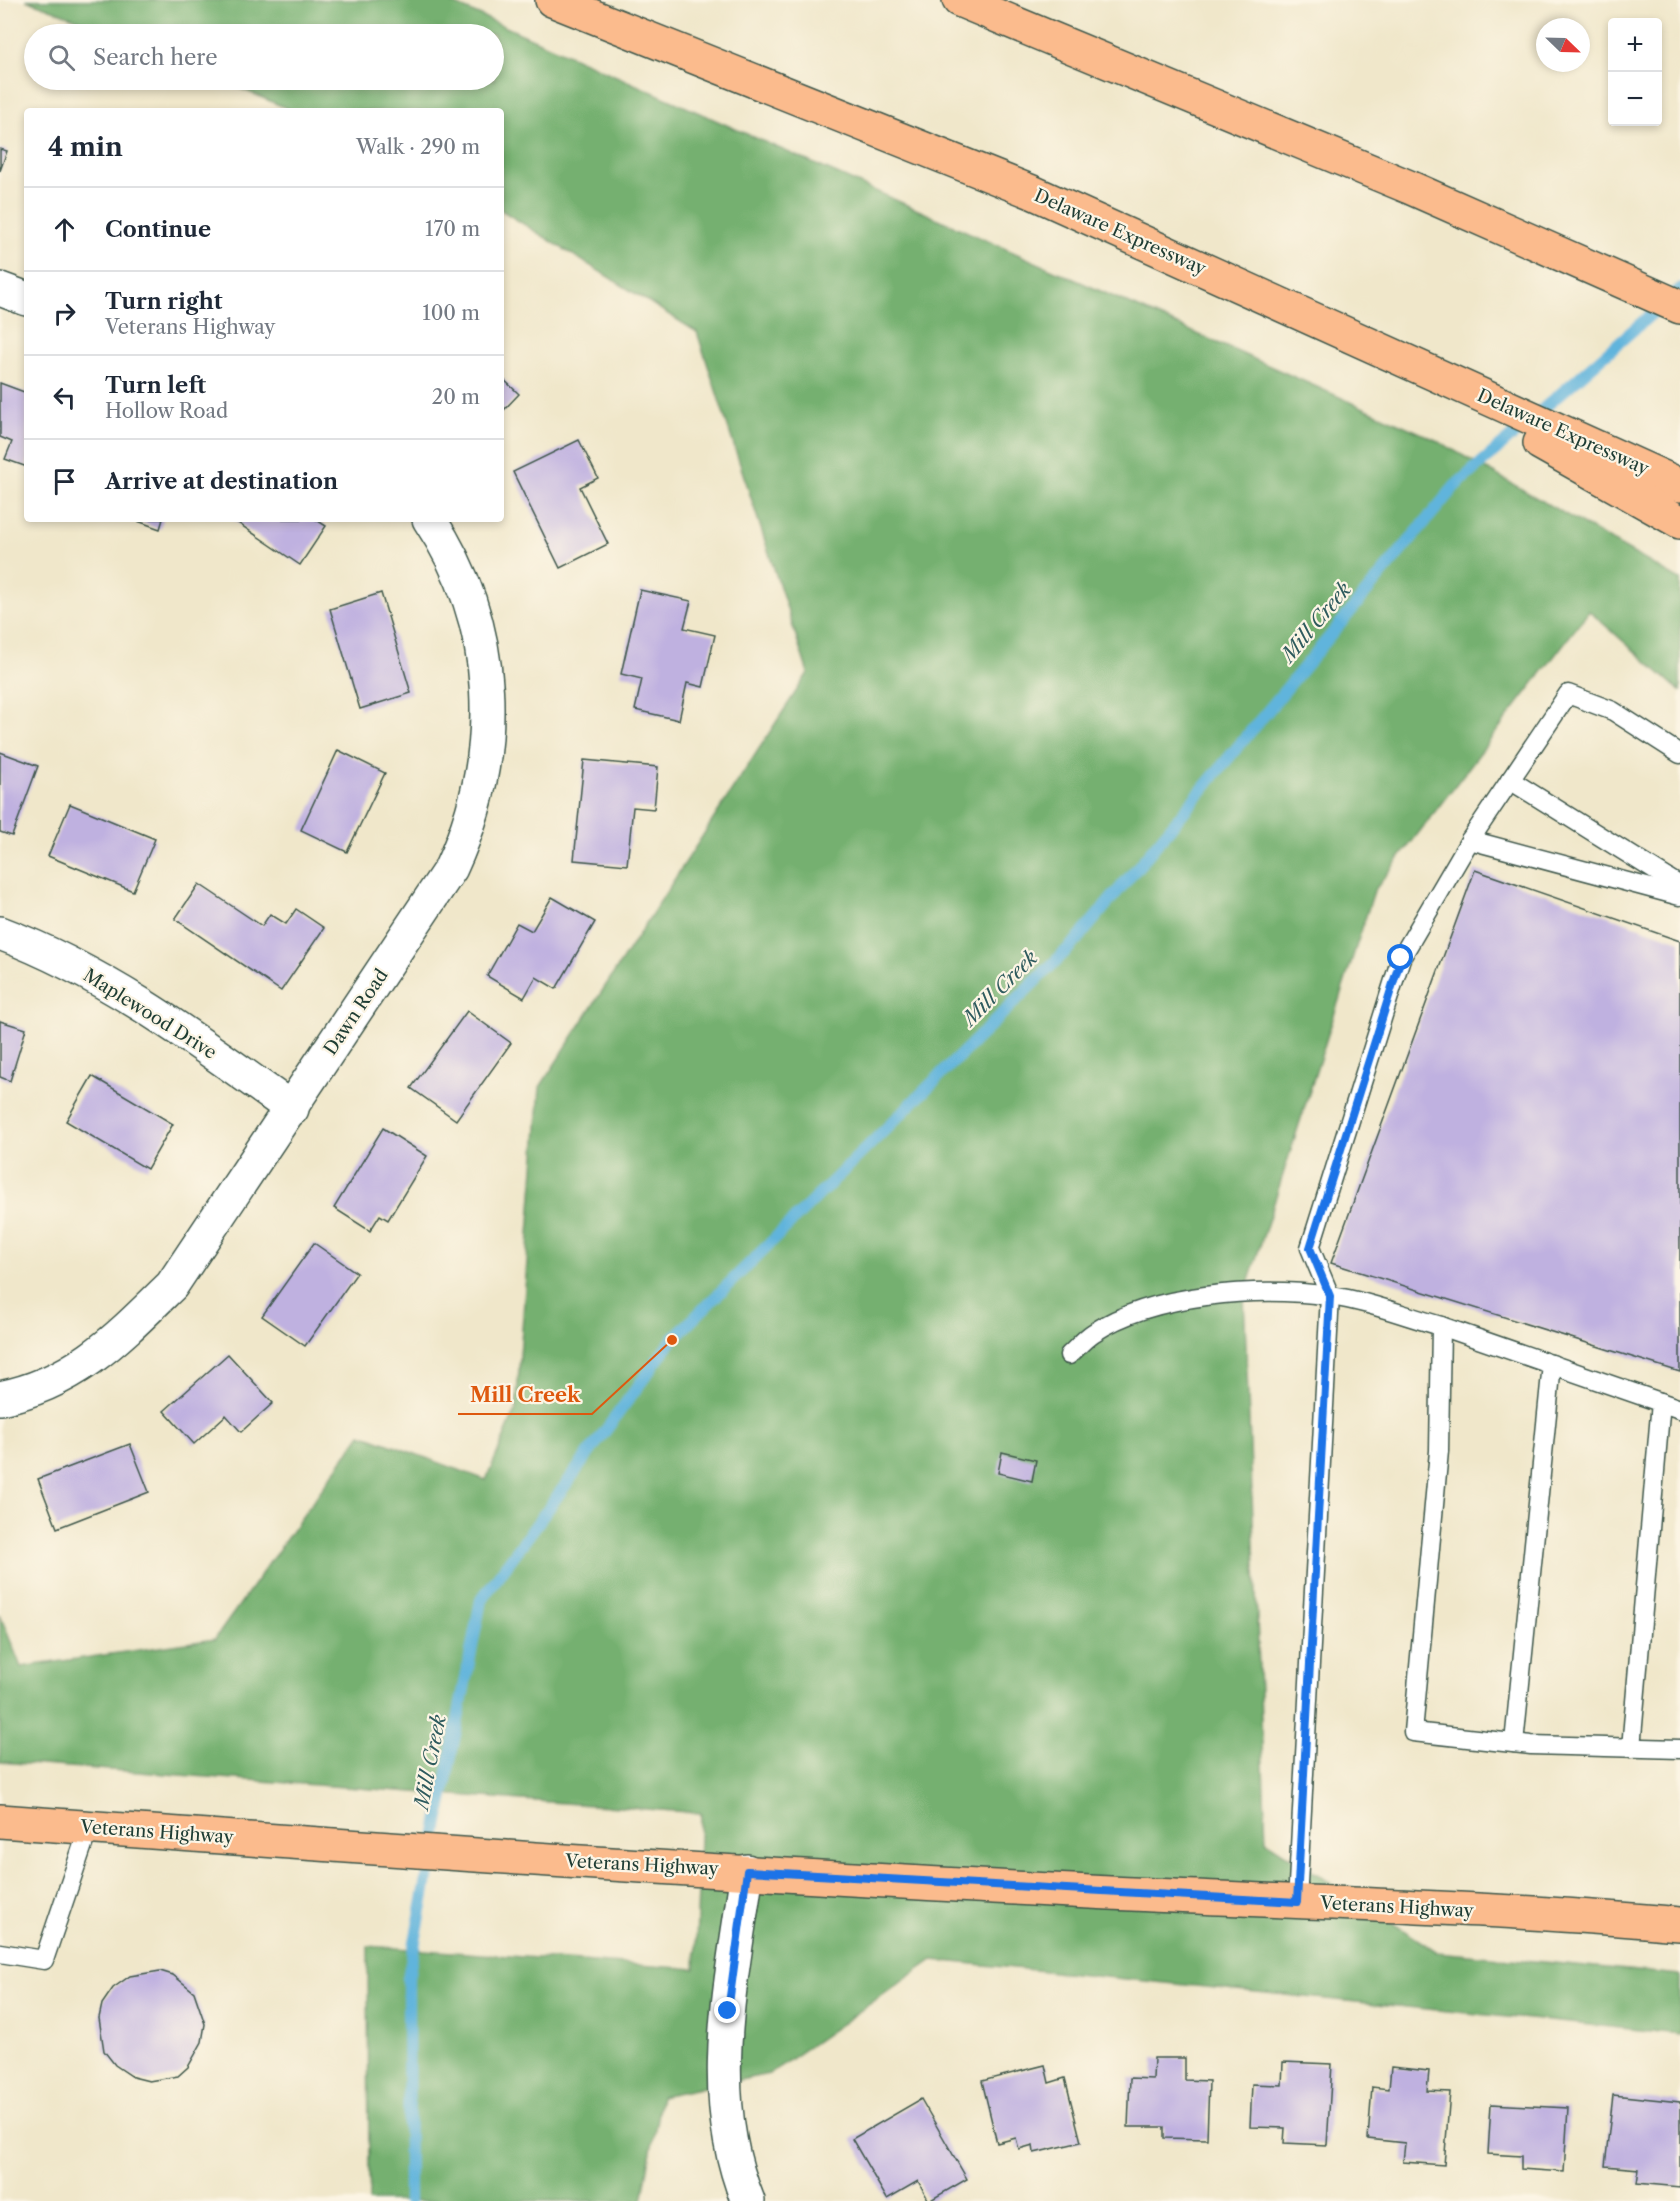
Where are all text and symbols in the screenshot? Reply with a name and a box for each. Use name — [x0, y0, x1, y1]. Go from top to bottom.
north arrow — [1536, 18, 1590, 72]
map controls — [1608, 18, 1662, 126]
button: + — [1608, 18, 1662, 72]
search box — [24, 24, 504, 90]
icon: search — [45, 41, 78, 74]
text: Search here — [93, 44, 218, 71]
button: − — [1608, 72, 1662, 126]
text: 4 min — [48, 131, 123, 163]
text: Walk · 290 m — [356, 135, 480, 159]
street label: Delaware Expressway — [1031, 184, 1210, 280]
icon: ahead — [48, 213, 81, 246]
text: Continue — [105, 216, 211, 243]
text: 170 m — [425, 217, 480, 241]
text: Turn right — [105, 288, 223, 315]
icon: right — [48, 297, 81, 330]
text: 100 m — [422, 301, 480, 325]
text: Veterans Highway — [105, 315, 276, 339]
text: Turn left — [105, 372, 206, 399]
icon: left — [48, 381, 81, 414]
street label: Delaware Expressway — [1474, 384, 1653, 480]
text: 20 m — [432, 385, 480, 409]
text: Hollow Road — [105, 399, 228, 423]
icon: arrive — [48, 465, 81, 498]
text: Arrive at destination — [105, 468, 338, 495]
water label: Mill Creek — [1275, 577, 1356, 668]
route start — [1387, 944, 1413, 970]
water label: Mill Creek — [956, 945, 1043, 1032]
street label: Maplewood Drive — [79, 964, 221, 1064]
street label: Dawn Road — [319, 965, 393, 1059]
callout: Mill Creek — [458, 1376, 592, 1414]
text: Mill Creek — [470, 1383, 581, 1407]
water label: Mill Creek — [409, 1712, 451, 1813]
street label: Veterans Highway — [79, 1816, 235, 1848]
street label: Veterans Highway — [564, 1850, 720, 1880]
street label: Veterans Highway — [1319, 1892, 1475, 1922]
route end — [714, 1997, 740, 2023]

